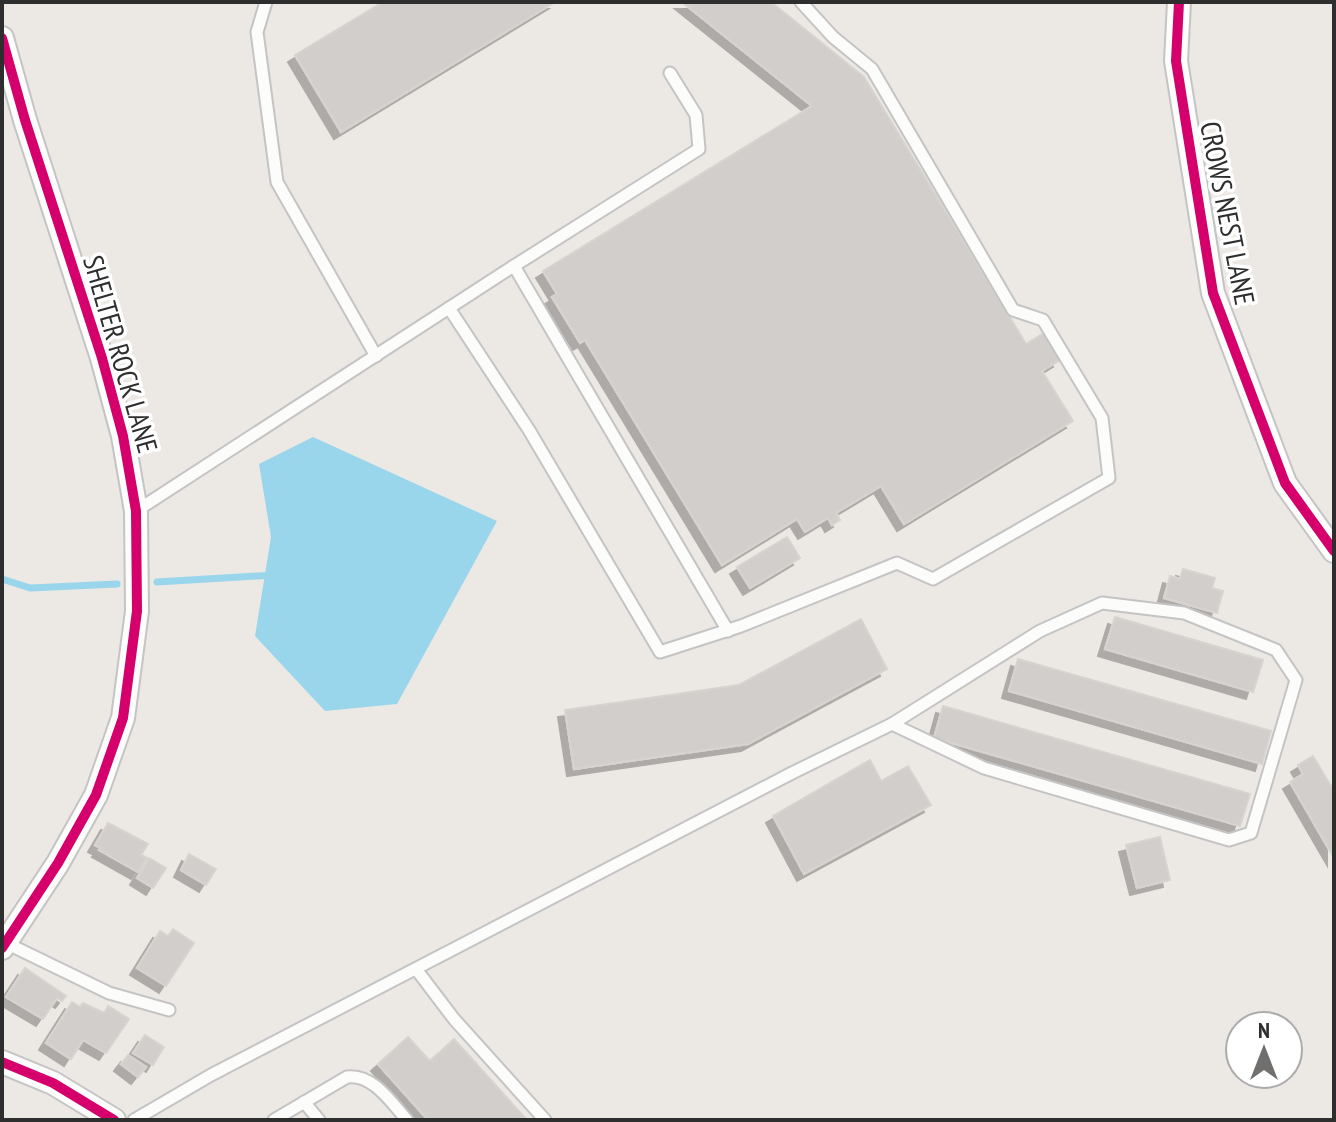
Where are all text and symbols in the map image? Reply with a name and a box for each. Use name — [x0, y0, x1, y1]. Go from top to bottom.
street label: CROWS NEST LANE — [1192, 118, 1264, 308]
street label: SHELTER ROCK LANE — [75, 251, 167, 457]
north arrow — [1224, 1010, 1304, 1090]
text: N — [1258, 1016, 1270, 1044]

